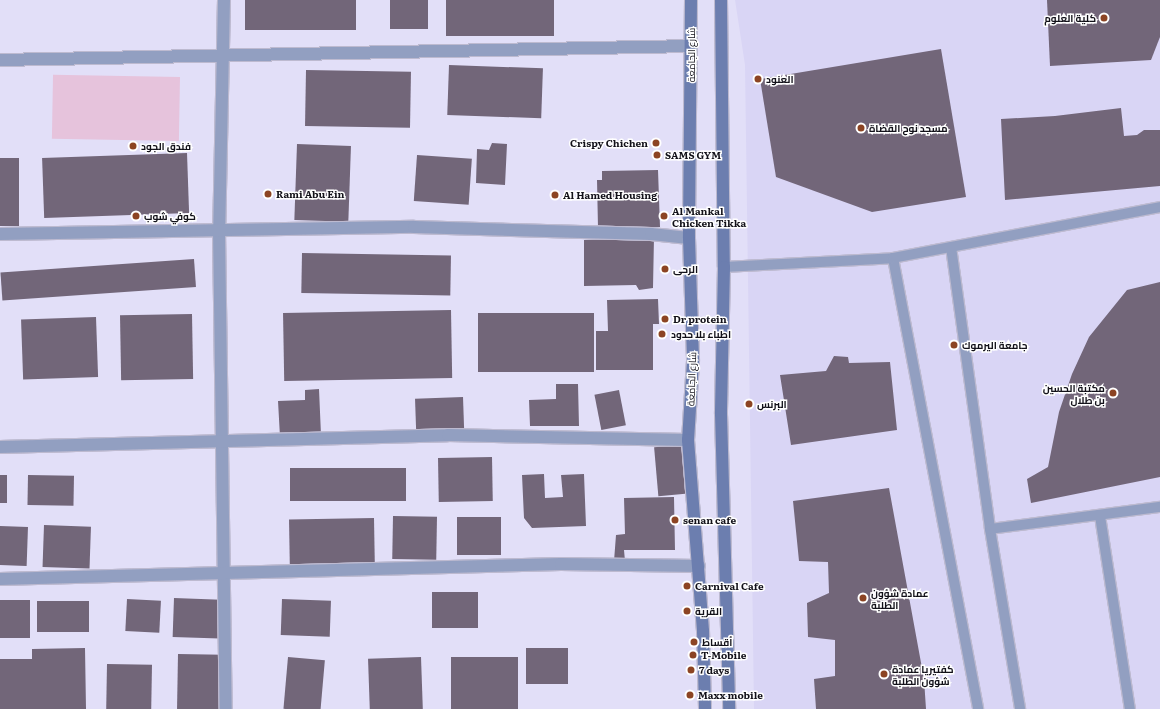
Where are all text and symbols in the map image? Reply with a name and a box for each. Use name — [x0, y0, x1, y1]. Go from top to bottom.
place label: كلية العلوم — [1044, 12, 1096, 24]
marker: كلية العلوم — [1099, 13, 1109, 23]
street label: شارع الجامعة — [685, 28, 697, 82]
place label: العنود — [766, 73, 794, 85]
marker: العنود — [753, 74, 763, 84]
place label: مسجد نوح القضاة — [869, 122, 948, 134]
marker: مسجد نوح القضاة — [856, 123, 866, 133]
place label: Crispy Chichen — [570, 137, 648, 149]
marker: Crispy Chichen — [651, 138, 661, 148]
place label: فندق الجود — [141, 140, 191, 152]
marker: فندق الجود — [128, 141, 138, 151]
place label: SAMS GYM — [665, 149, 721, 161]
marker: SAMS GYM — [652, 150, 662, 160]
place label: Rami Abu Ein — [276, 188, 345, 200]
marker: Rami Abu Ein — [263, 189, 273, 199]
place label: Al Hamed Housing — [563, 189, 657, 201]
marker: Al Hamed Housing — [550, 190, 560, 200]
place label: Al Mankal Chicken Tikka — [672, 204, 746, 228]
place label: كوفي شوب — [144, 210, 196, 222]
marker: كوفي شوب — [131, 211, 141, 221]
marker: Al Mankal Chicken Tikka — [659, 211, 669, 221]
place label: الرحى — [673, 263, 698, 275]
marker: الرحى — [660, 264, 670, 274]
place label: Dr protein — [673, 313, 727, 325]
marker: Dr protein — [660, 314, 670, 324]
marker: اطباء بلا حدود — [656, 328, 668, 340]
place label: اطباء بلا حدود — [671, 328, 731, 340]
place label: جامعة اليرموك — [962, 339, 1027, 351]
marker: جامعة اليرموك — [949, 340, 959, 350]
street label: شارع الجامعة — [684, 352, 698, 406]
place label: مكتبة الحسين بن طلال — [1043, 381, 1105, 404]
marker: مكتبة الحسين بن طلال — [1108, 388, 1118, 398]
place label: البرنس — [757, 398, 787, 410]
marker: البرنس — [744, 399, 754, 409]
place label: senan cafe — [683, 514, 736, 526]
marker: senan cafe — [670, 515, 680, 525]
place label: Carnival Cafe — [695, 580, 764, 592]
marker: Carnival Cafe — [682, 581, 692, 591]
place label: عمادة شؤون الطلبة — [871, 586, 928, 610]
marker: عمادة شؤون الطلبة — [858, 593, 868, 603]
place label: القرية — [695, 605, 722, 617]
marker: القرية — [682, 606, 692, 616]
place label: أقساط — [702, 636, 732, 648]
marker: أقساط — [689, 637, 699, 647]
place label: T-Mobile — [701, 649, 746, 661]
marker: T-Mobile — [688, 650, 698, 660]
place label: كفتيريا عمادة شؤون الطلبة — [892, 662, 954, 686]
place label: 7 days — [699, 664, 729, 676]
marker: 7 days — [686, 665, 696, 675]
marker: كفتيريا عمادة شؤون الطلبة — [879, 669, 889, 679]
place label: Maxx mobile — [698, 689, 763, 701]
marker: Maxx mobile — [685, 690, 695, 700]

